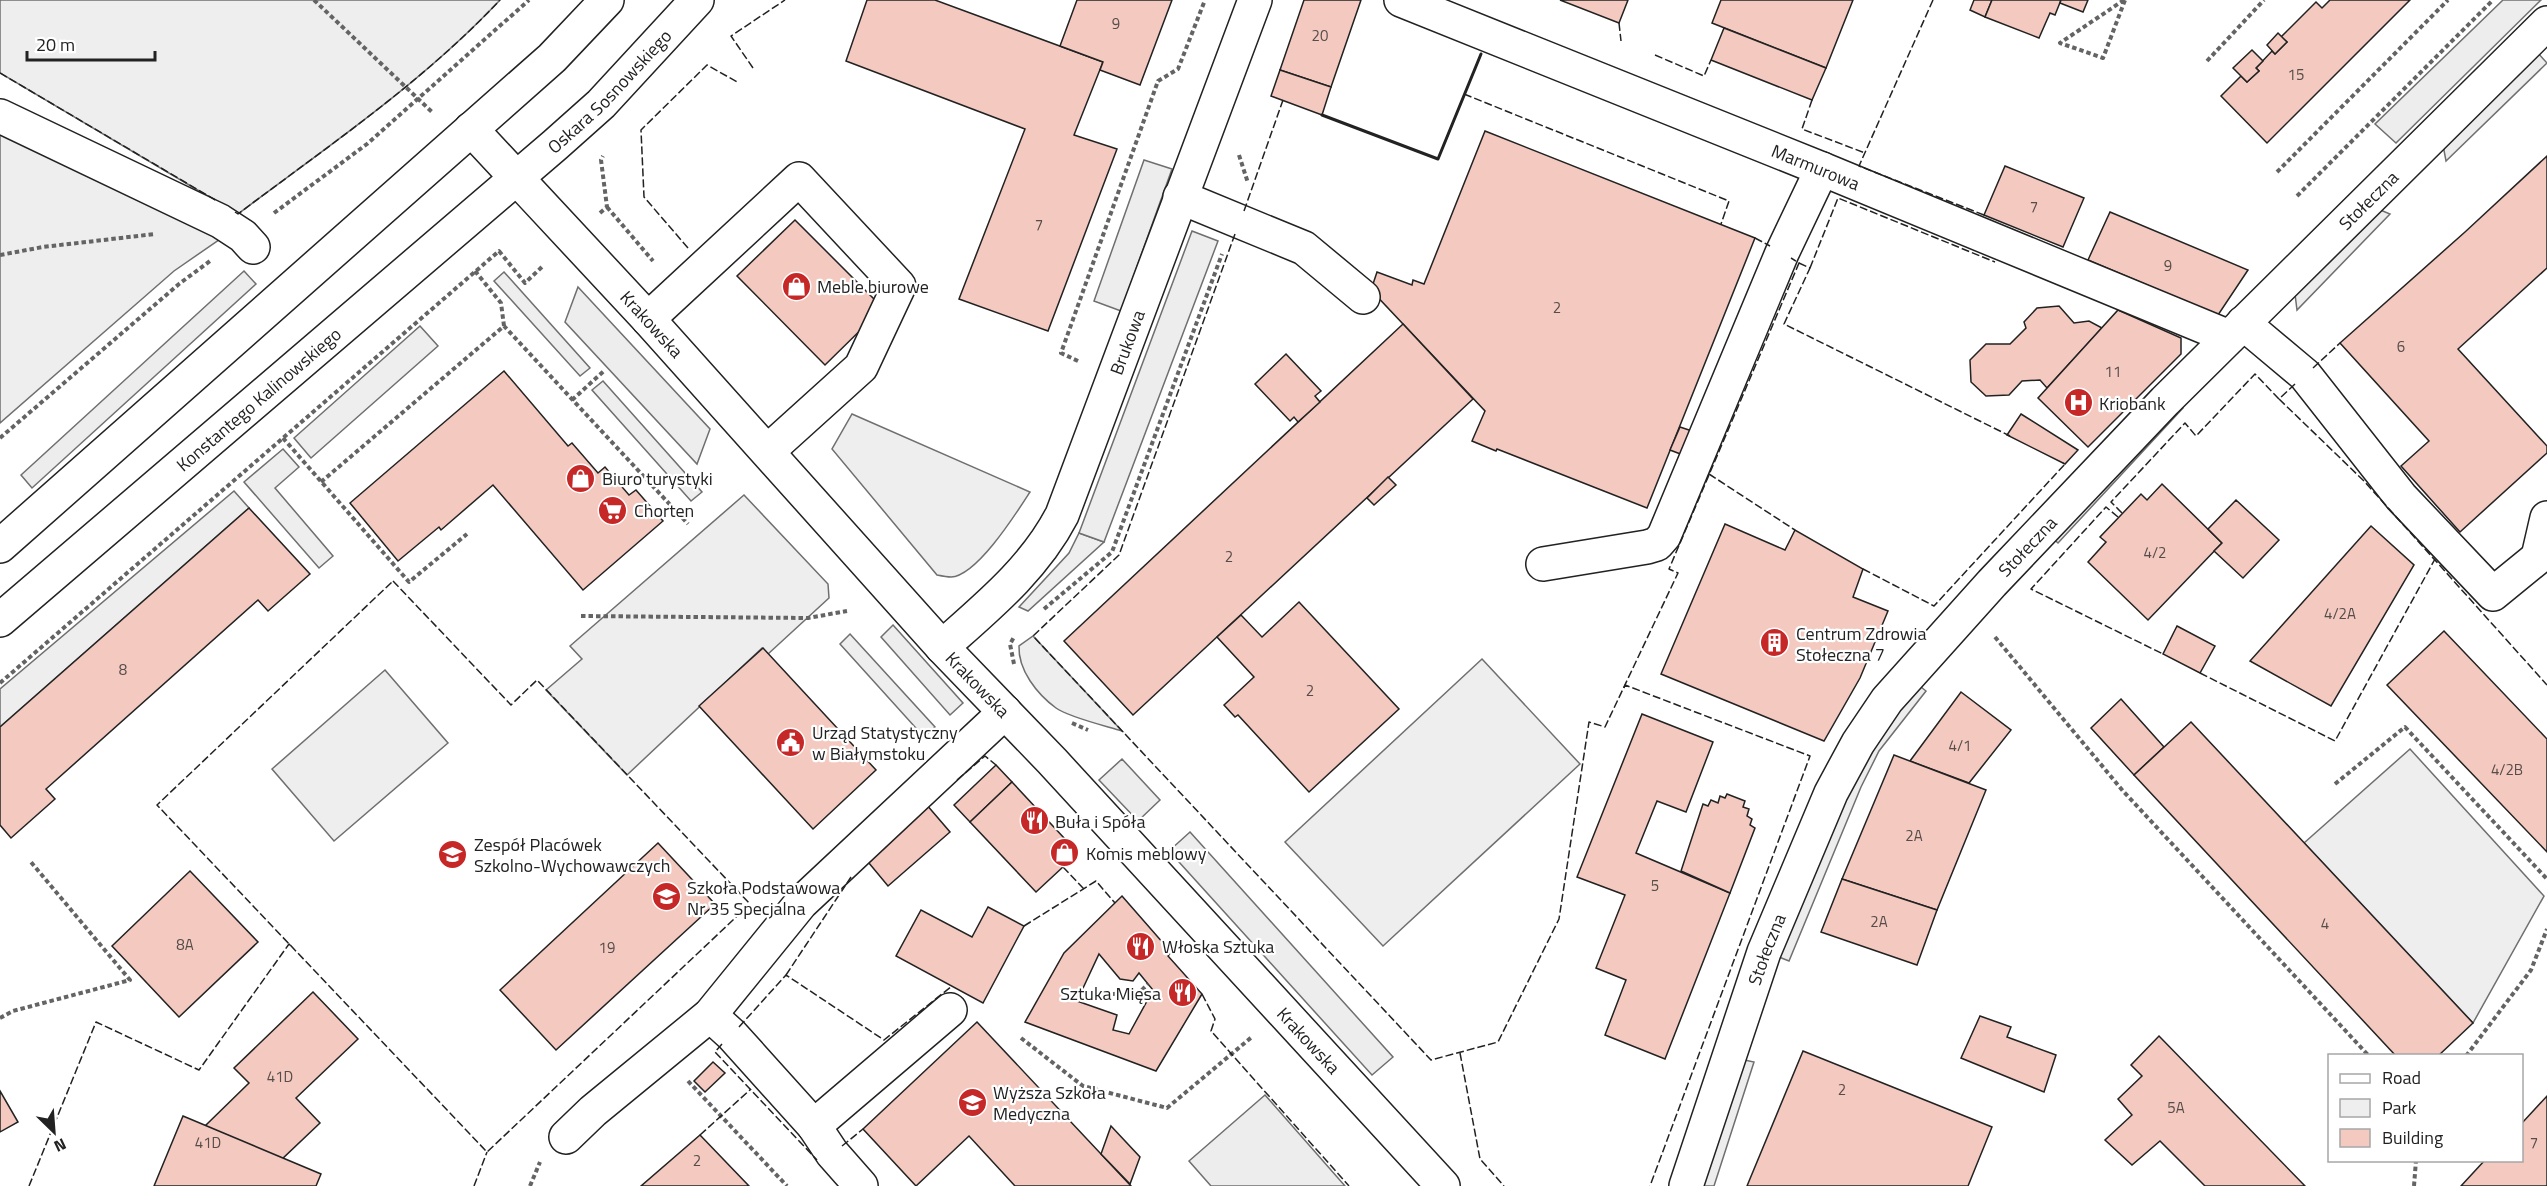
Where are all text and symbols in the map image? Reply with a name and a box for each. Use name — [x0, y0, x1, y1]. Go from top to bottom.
house number: 9 — [1112, 12, 1120, 35]
street label: Oskara Sosnowskiego — [541, 23, 677, 160]
scale bar — [27, 24, 154, 62]
house number: 20 — [1312, 24, 1328, 47]
text: 20 m — [36, 31, 75, 58]
house number: 15 — [2288, 63, 2304, 86]
street label: Marmurowa — [1768, 137, 1864, 197]
street label: Stołeczna — [2332, 164, 2404, 236]
house number: 7 — [2030, 195, 2038, 218]
house number: 7 — [1035, 213, 1043, 236]
house number: 9 — [2164, 254, 2172, 277]
shop icon: Meble biurowe — [780, 270, 812, 302]
place label: Meble biurowe — [817, 273, 929, 300]
street label: Krakowska — [614, 284, 690, 364]
house number: 2 — [1553, 296, 1561, 319]
street label: Brukowa — [1102, 306, 1151, 379]
street label: Konstantego Kalinowskiego — [170, 320, 347, 477]
house number: 6 — [2397, 335, 2405, 358]
house number: 11 — [2105, 360, 2121, 383]
hospital icon: Kriobank — [2062, 387, 2094, 419]
place label: Kriobank — [2099, 390, 2166, 417]
shop icon: Biuro turystyki — [565, 462, 597, 494]
place label: Biuro turystyki — [602, 465, 713, 492]
supermarket icon: Chorten — [597, 494, 629, 526]
place label: Chorten — [634, 497, 694, 524]
street label: Stołeczna — [1991, 510, 2063, 583]
house number: 4/2 — [2144, 541, 2166, 564]
house number: 2 — [1225, 545, 1233, 568]
house number: 4/2A — [2324, 602, 2356, 625]
place label: Centrum Zdrowia Stołeczna 7 — [1796, 620, 1927, 668]
building icon: Centrum Zdrowia Stołeczna 7 — [1759, 627, 1791, 659]
street label: Krakowska — [940, 645, 1017, 724]
house number: 8 — [119, 658, 127, 681]
house number: 2 — [1306, 679, 1314, 702]
place label: Urząd Statystyczny w Białymstoku — [812, 719, 958, 767]
public building icon: Urząd Statystyczny w Białymstoku — [775, 726, 807, 758]
house number: 4/1 — [1949, 734, 1971, 757]
house number: 4/2B — [2491, 758, 2523, 781]
restaurant icon: Buła i Spóła — [1018, 805, 1050, 837]
place label: Buła i Spóła — [1055, 808, 1145, 835]
house number: 2A — [1905, 824, 1923, 847]
place label: Zespół Placówek Szkolno-Wychowawczych — [474, 831, 670, 879]
shop icon: Komis meblowy — [1049, 837, 1081, 869]
school or university icon: Zespół Placówek Szkolno-Wychowawczych — [437, 838, 469, 870]
place label: Komis meblowy — [1086, 840, 1207, 867]
place label: Szkoła Podstawowa Nr 35 Specjalna — [687, 874, 840, 922]
house number: 5 — [1651, 874, 1659, 897]
school or university icon: Szkoła Podstawowa Nr 35 Specjalna — [650, 881, 682, 913]
street label: Stołeczna — [1740, 909, 1792, 989]
house number: 2A — [1870, 910, 1888, 933]
house number: 4 — [2321, 912, 2329, 935]
restaurant icon: Włoska Sztuka — [1125, 930, 1157, 962]
house number: 8A — [176, 933, 194, 956]
place label: Włoska Sztuka — [1162, 933, 1274, 960]
house number: 19 — [599, 936, 615, 959]
restaurant icon: Sztuka Mięsa — [1166, 977, 1198, 1009]
place label: Sztuka Mięsa — [1060, 980, 1161, 1007]
street label: Krakowska — [1271, 1001, 1347, 1080]
legend — [2328, 1054, 2523, 1162]
text: Road — [2382, 1064, 2421, 1091]
house number: 41D — [267, 1065, 293, 1088]
house number: 2 — [1838, 1078, 1846, 1101]
place label: Wyższa Szkoła Medyczna — [993, 1079, 1106, 1127]
school or university icon: Wyższa Szkoła Medyczna — [956, 1086, 988, 1118]
text: Park — [2382, 1094, 2417, 1121]
house number: 5A — [2167, 1096, 2185, 1119]
north arrow — [24, 1102, 84, 1162]
text: Building — [2382, 1124, 2443, 1151]
house number: 41D — [195, 1131, 221, 1154]
house number: 7 — [2530, 1131, 2538, 1154]
text: N — [50, 1132, 70, 1159]
house number: 2 — [693, 1149, 701, 1172]

